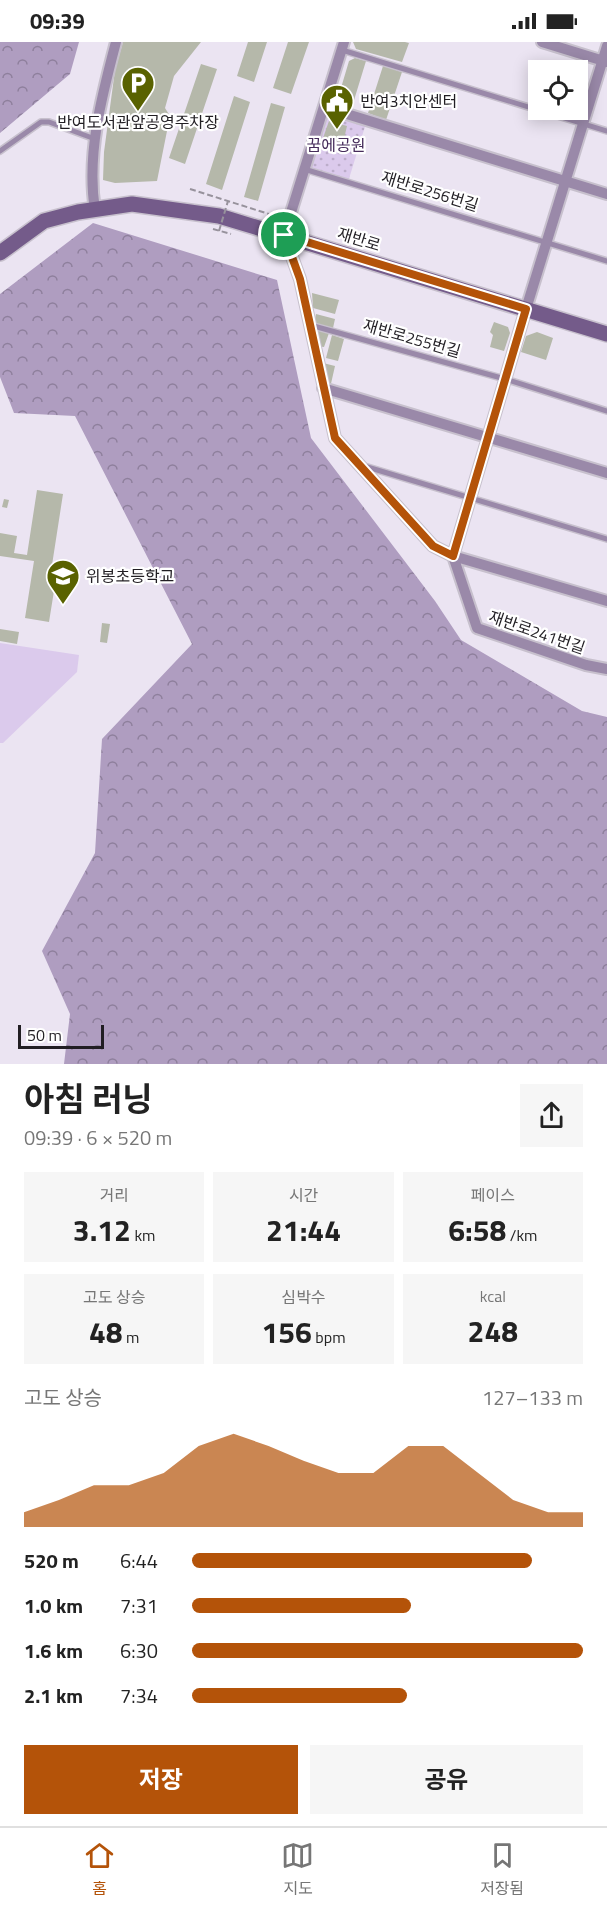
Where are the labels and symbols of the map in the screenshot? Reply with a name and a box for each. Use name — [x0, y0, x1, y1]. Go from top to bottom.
parking icon: 반여도서관앞공영주차장 — [120, 65, 156, 112]
public building icon: 반여3치안센터 — [319, 83, 355, 130]
place label: 반여3치안센터 — [360, 89, 457, 113]
place label: 반여도서관앞공영주차장 — [57, 110, 219, 134]
park label: 꿈에공원 — [307, 133, 365, 157]
street label: 재반로256번길 — [378, 165, 482, 217]
pin — [258, 209, 309, 260]
street label: 재반로 — [334, 221, 384, 257]
street label: 재반로255번길 — [360, 313, 464, 363]
school or university icon: 위봉초등학교 — [45, 558, 81, 605]
place label: 위봉초등학교 — [86, 564, 174, 588]
street label: 재반로241번길 — [486, 604, 588, 660]
scale bar — [18, 1022, 104, 1049]

